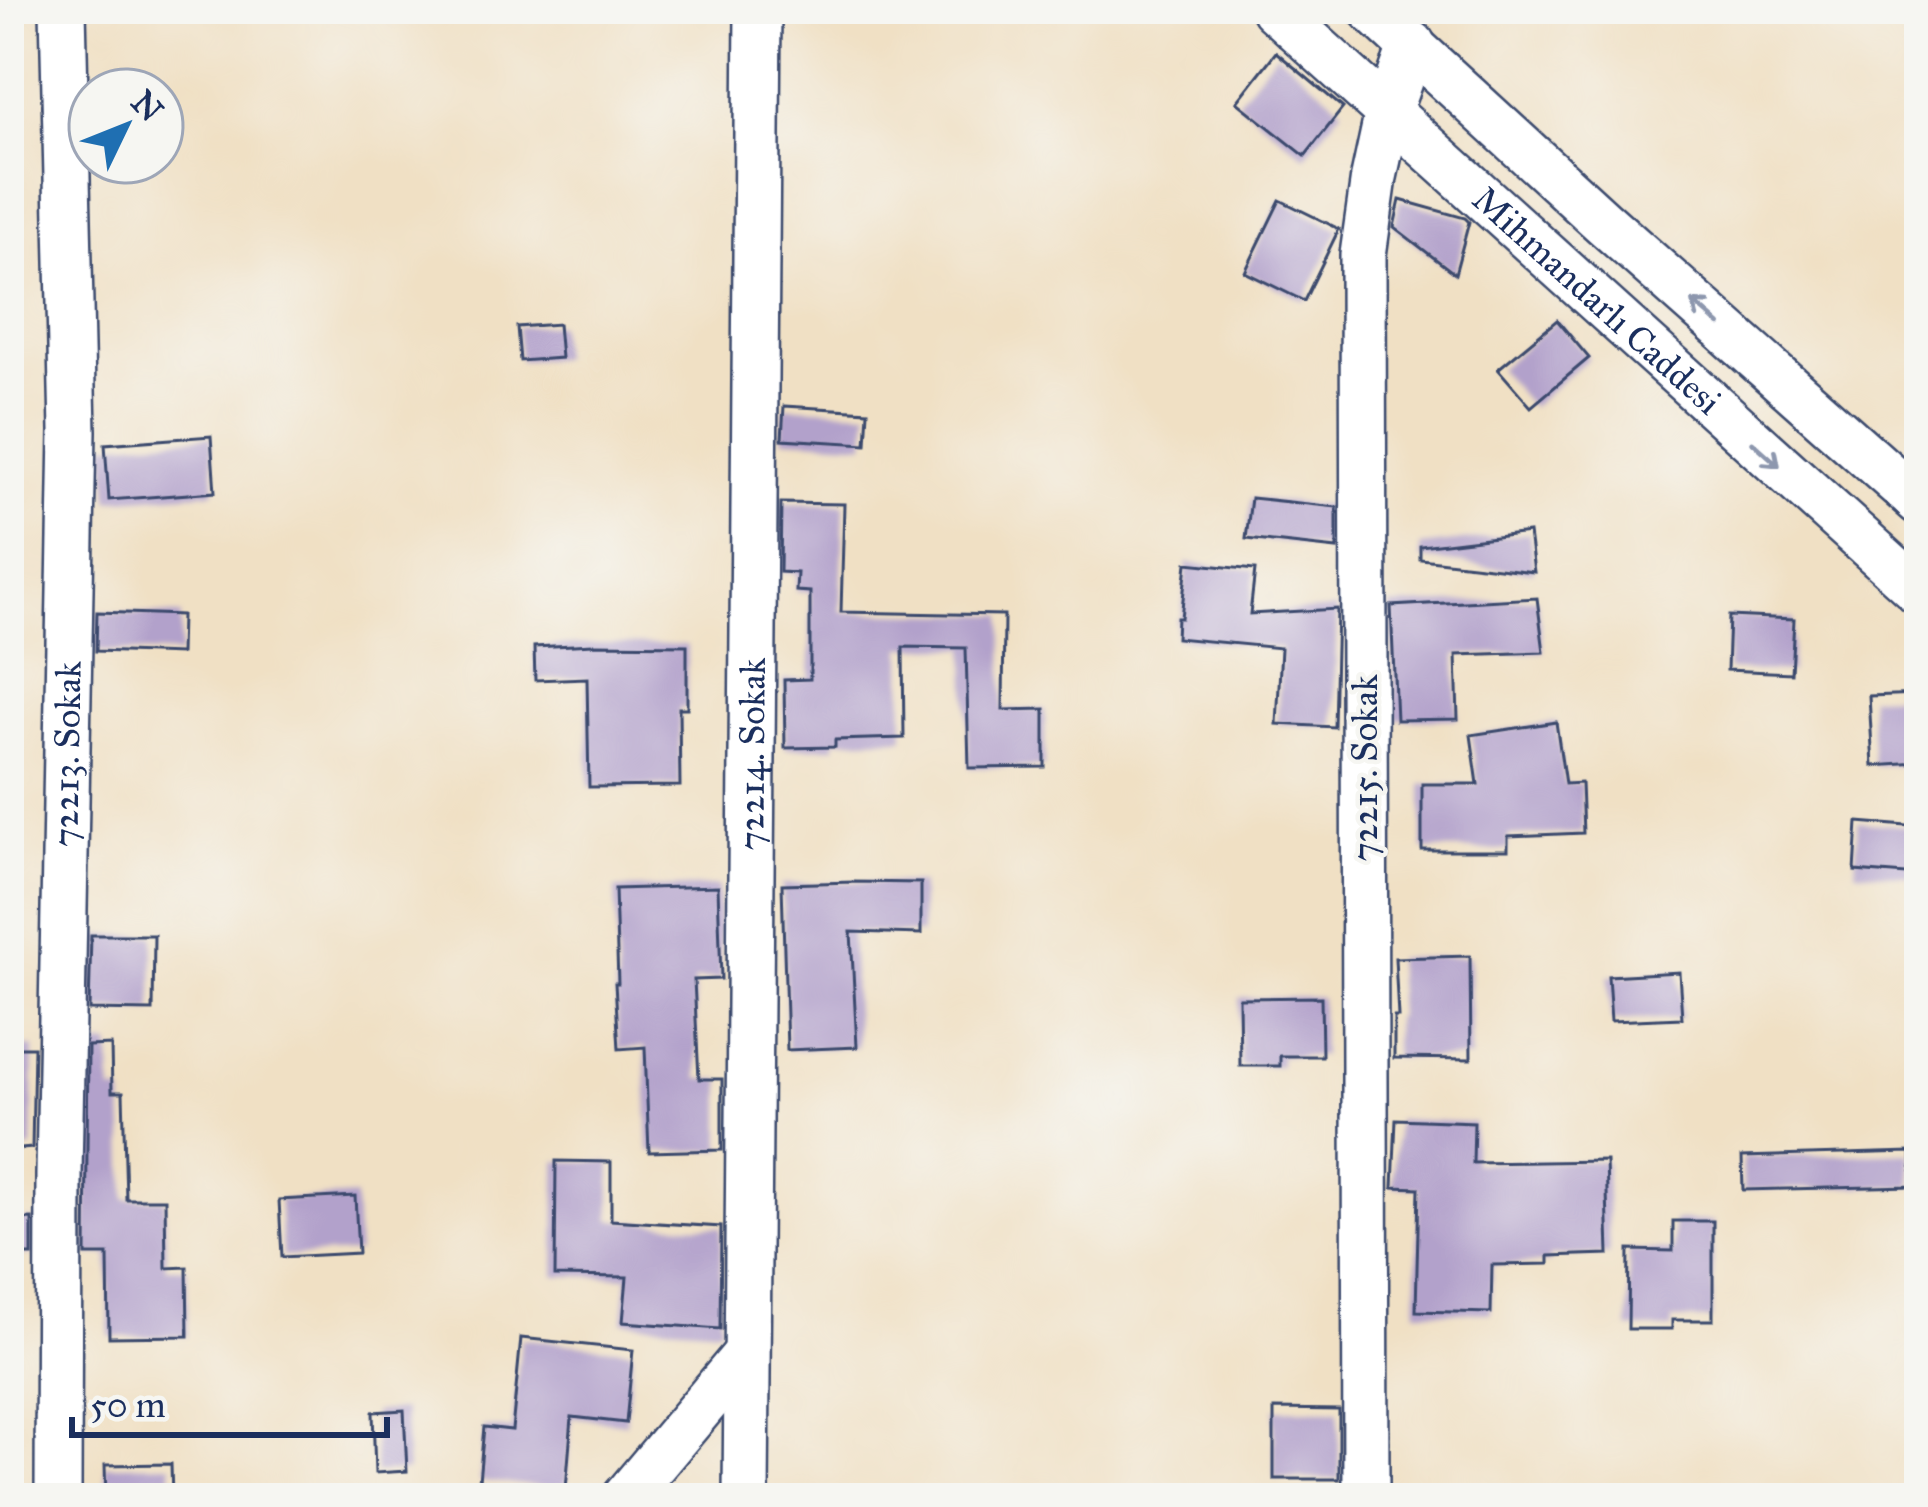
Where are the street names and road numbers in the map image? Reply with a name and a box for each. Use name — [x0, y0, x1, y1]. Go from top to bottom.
street label: Mihmandarlı Caddesi — [1463, 177, 1731, 424]
street label: 72214. Sokak — [729, 657, 775, 851]
street label: 72213. Sokak — [43, 660, 91, 848]
street label: 72215. Sokak — [1343, 674, 1387, 862]

